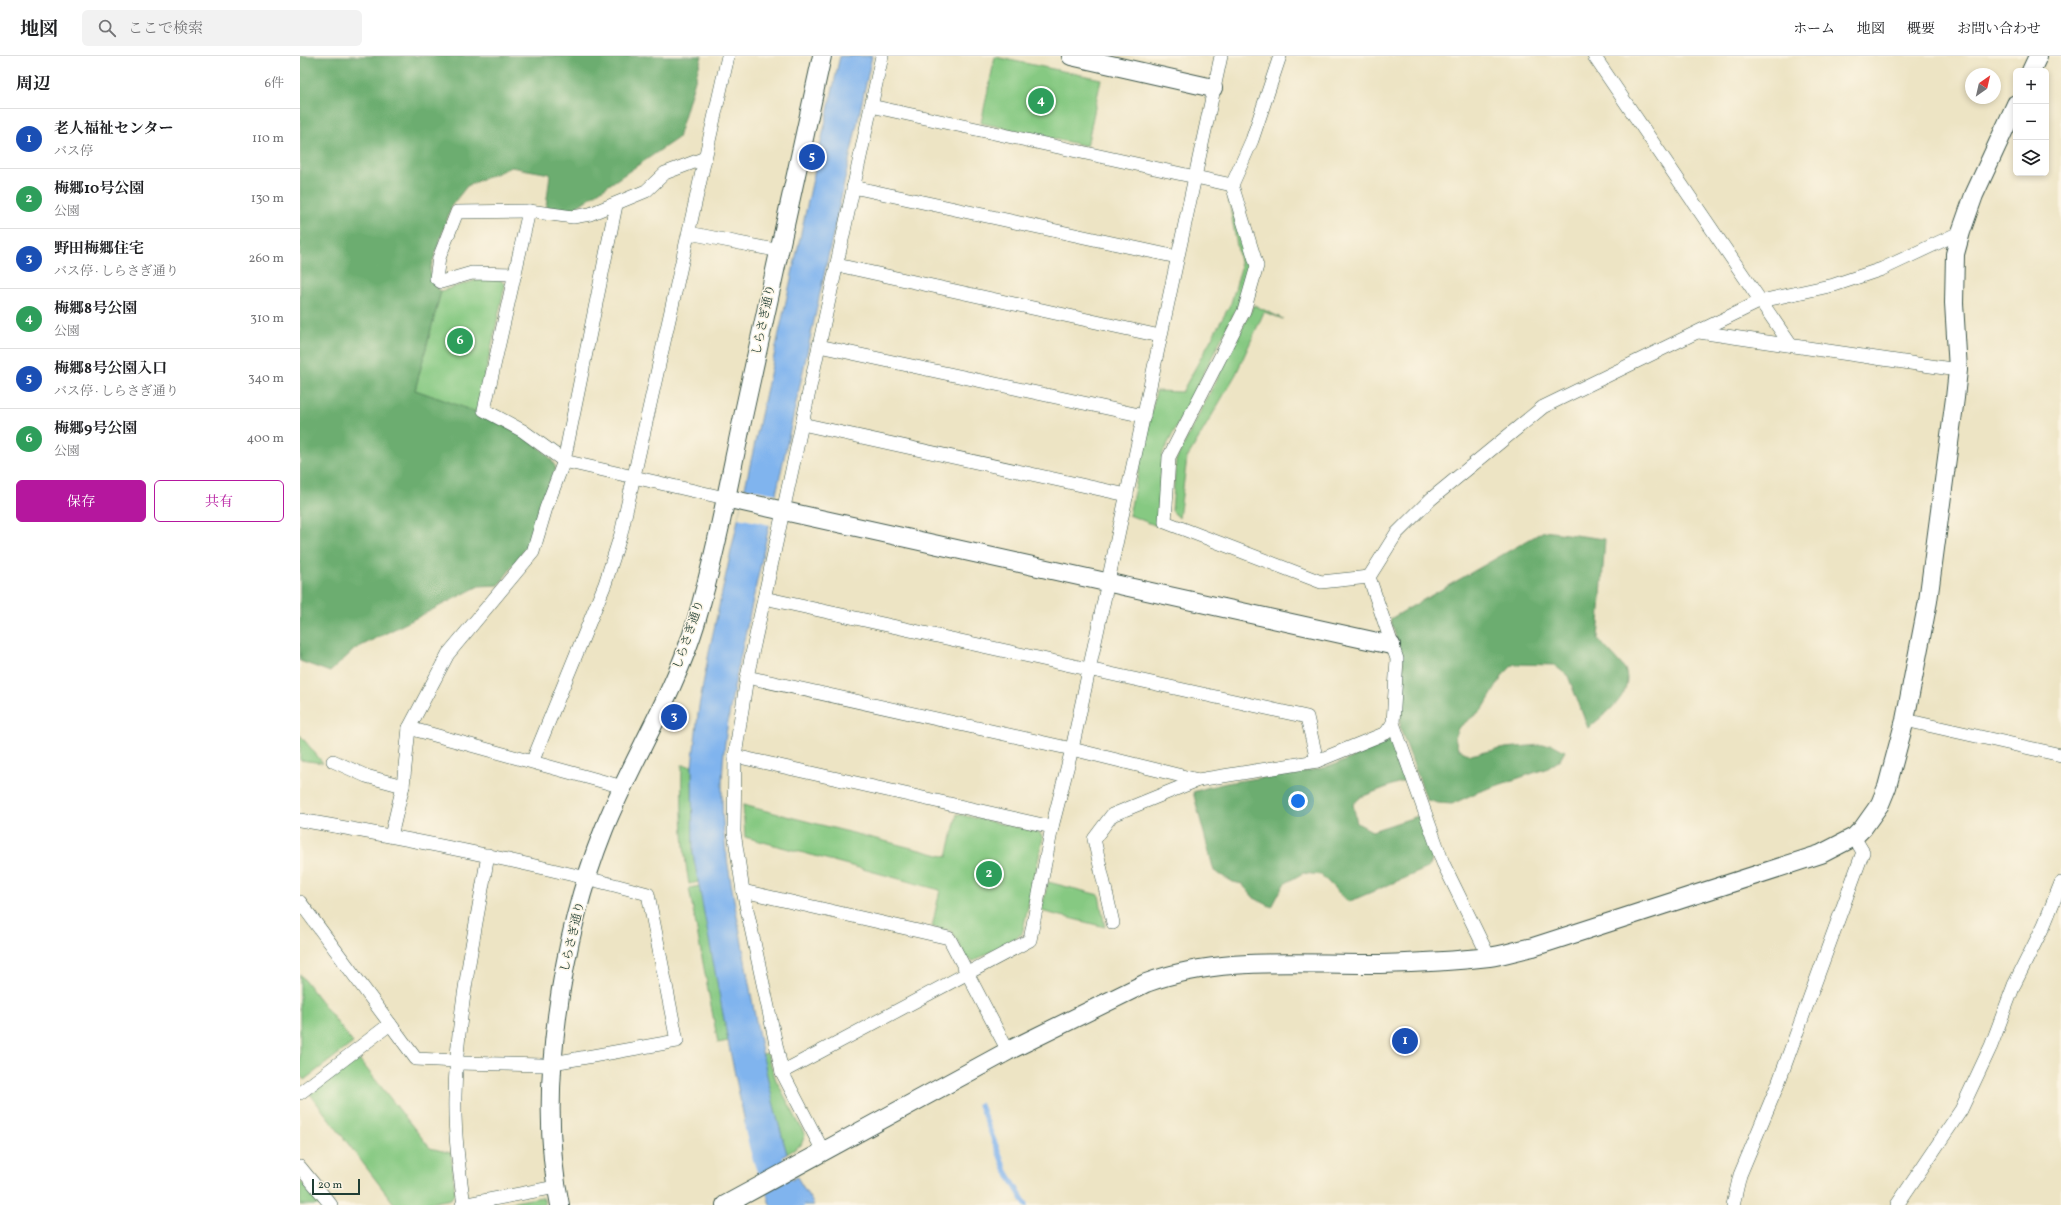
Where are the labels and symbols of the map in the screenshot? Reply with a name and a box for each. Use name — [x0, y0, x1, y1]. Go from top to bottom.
north arrow — [1965, 68, 2001, 104]
pin: 4 — [1028, 86, 1054, 116]
pin: 5 — [799, 142, 825, 172]
street label: しらさぎ通り — [749, 283, 779, 357]
pin: 6 — [447, 326, 473, 356]
street label: しらさぎ通り — [670, 598, 708, 672]
pin: 3 — [661, 702, 687, 732]
your location — [1288, 791, 1308, 811]
pin: 2 — [976, 859, 1002, 889]
street label: しらさぎ通り — [557, 900, 589, 974]
pin: 1 — [1392, 1026, 1418, 1056]
scale bar — [312, 1177, 360, 1196]

